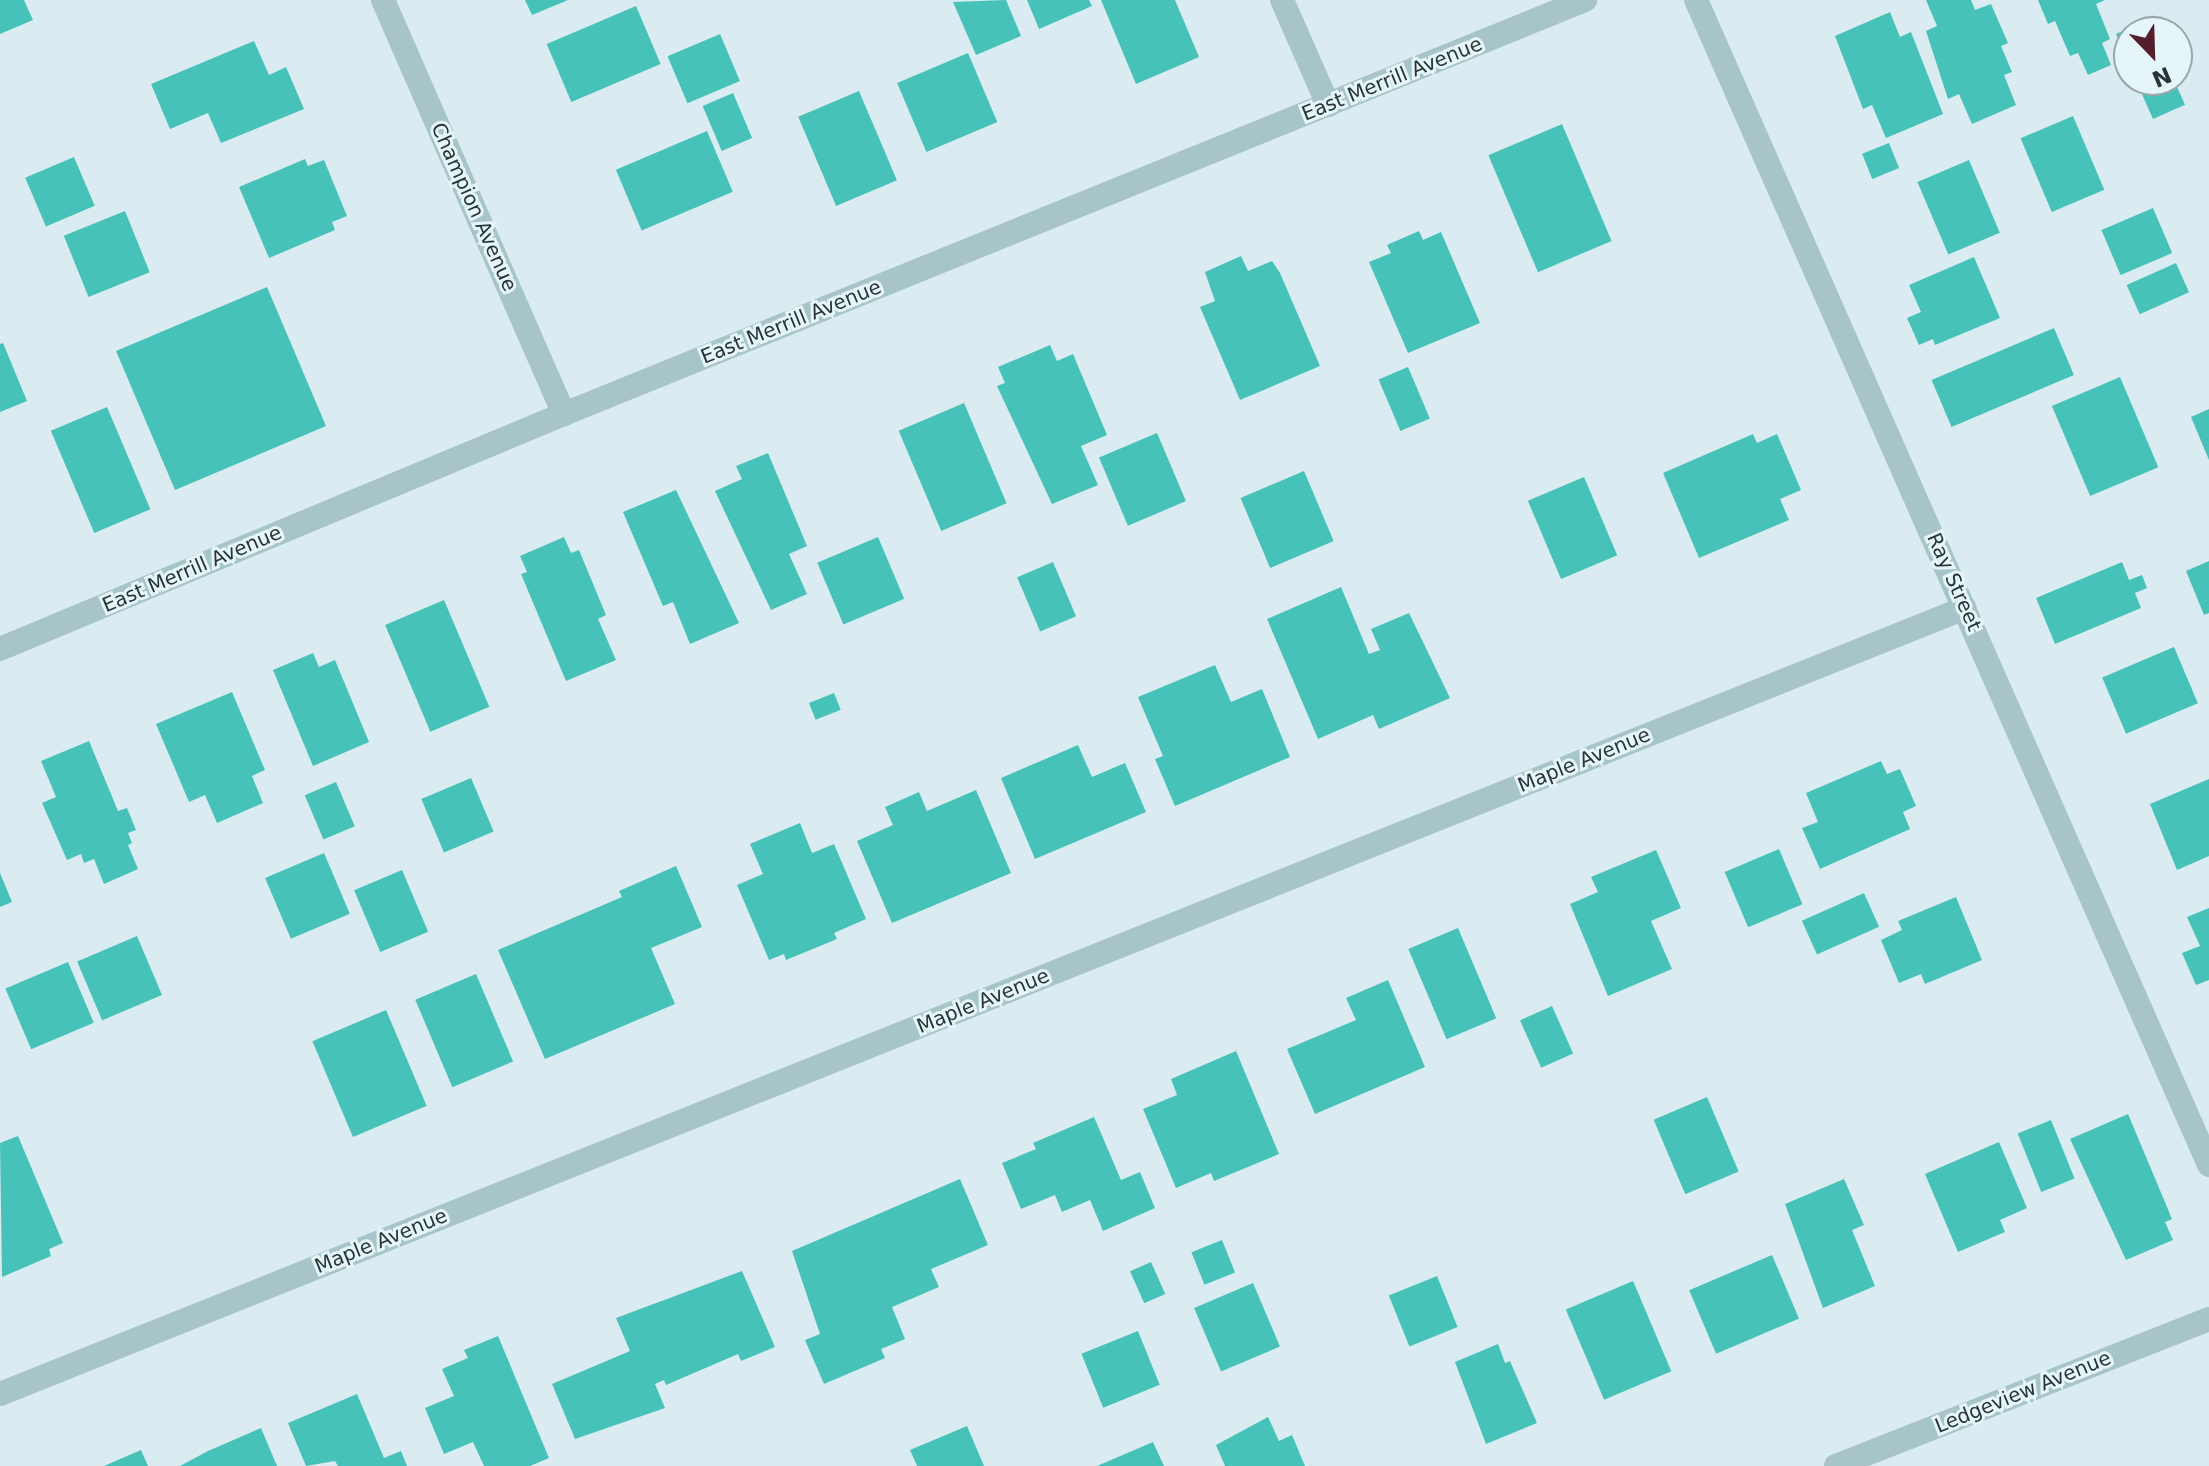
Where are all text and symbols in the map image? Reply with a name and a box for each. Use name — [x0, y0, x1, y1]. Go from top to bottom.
north arrow — [2113, 16, 2193, 96]
street label: East Merrill Avenue — [1298, 32, 1486, 126]
text: N — [2148, 62, 2175, 92]
street label: Champion Avenue — [426, 119, 522, 295]
street label: East Merrill Avenue — [697, 275, 885, 369]
street label: East Merrill Avenue — [99, 520, 285, 618]
street label: Ray Street — [1922, 529, 1986, 635]
street label: Maple Avenue — [1514, 723, 1654, 797]
street label: Maple Avenue — [913, 964, 1053, 1038]
street label: Maple Avenue — [311, 1204, 451, 1278]
street label: Ledgeview Avenue — [1932, 1346, 2114, 1438]

